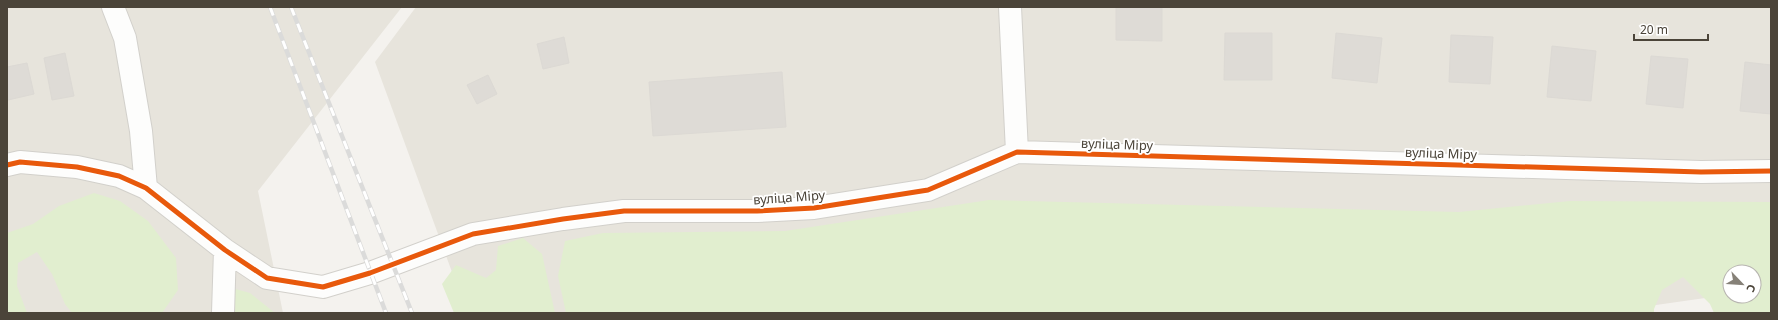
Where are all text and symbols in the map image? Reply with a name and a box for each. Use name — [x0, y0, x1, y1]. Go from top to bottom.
scale bar — [1634, 16, 1708, 42]
text: 20 m — [1640, 21, 1668, 38]
street label: вуліца Міру — [1081, 134, 1154, 154]
street label: вуліца Міру — [1405, 143, 1478, 163]
street label: вуліца Міру — [752, 185, 826, 208]
north arrow — [1722, 264, 1762, 304]
text: С — [1743, 282, 1760, 295]

